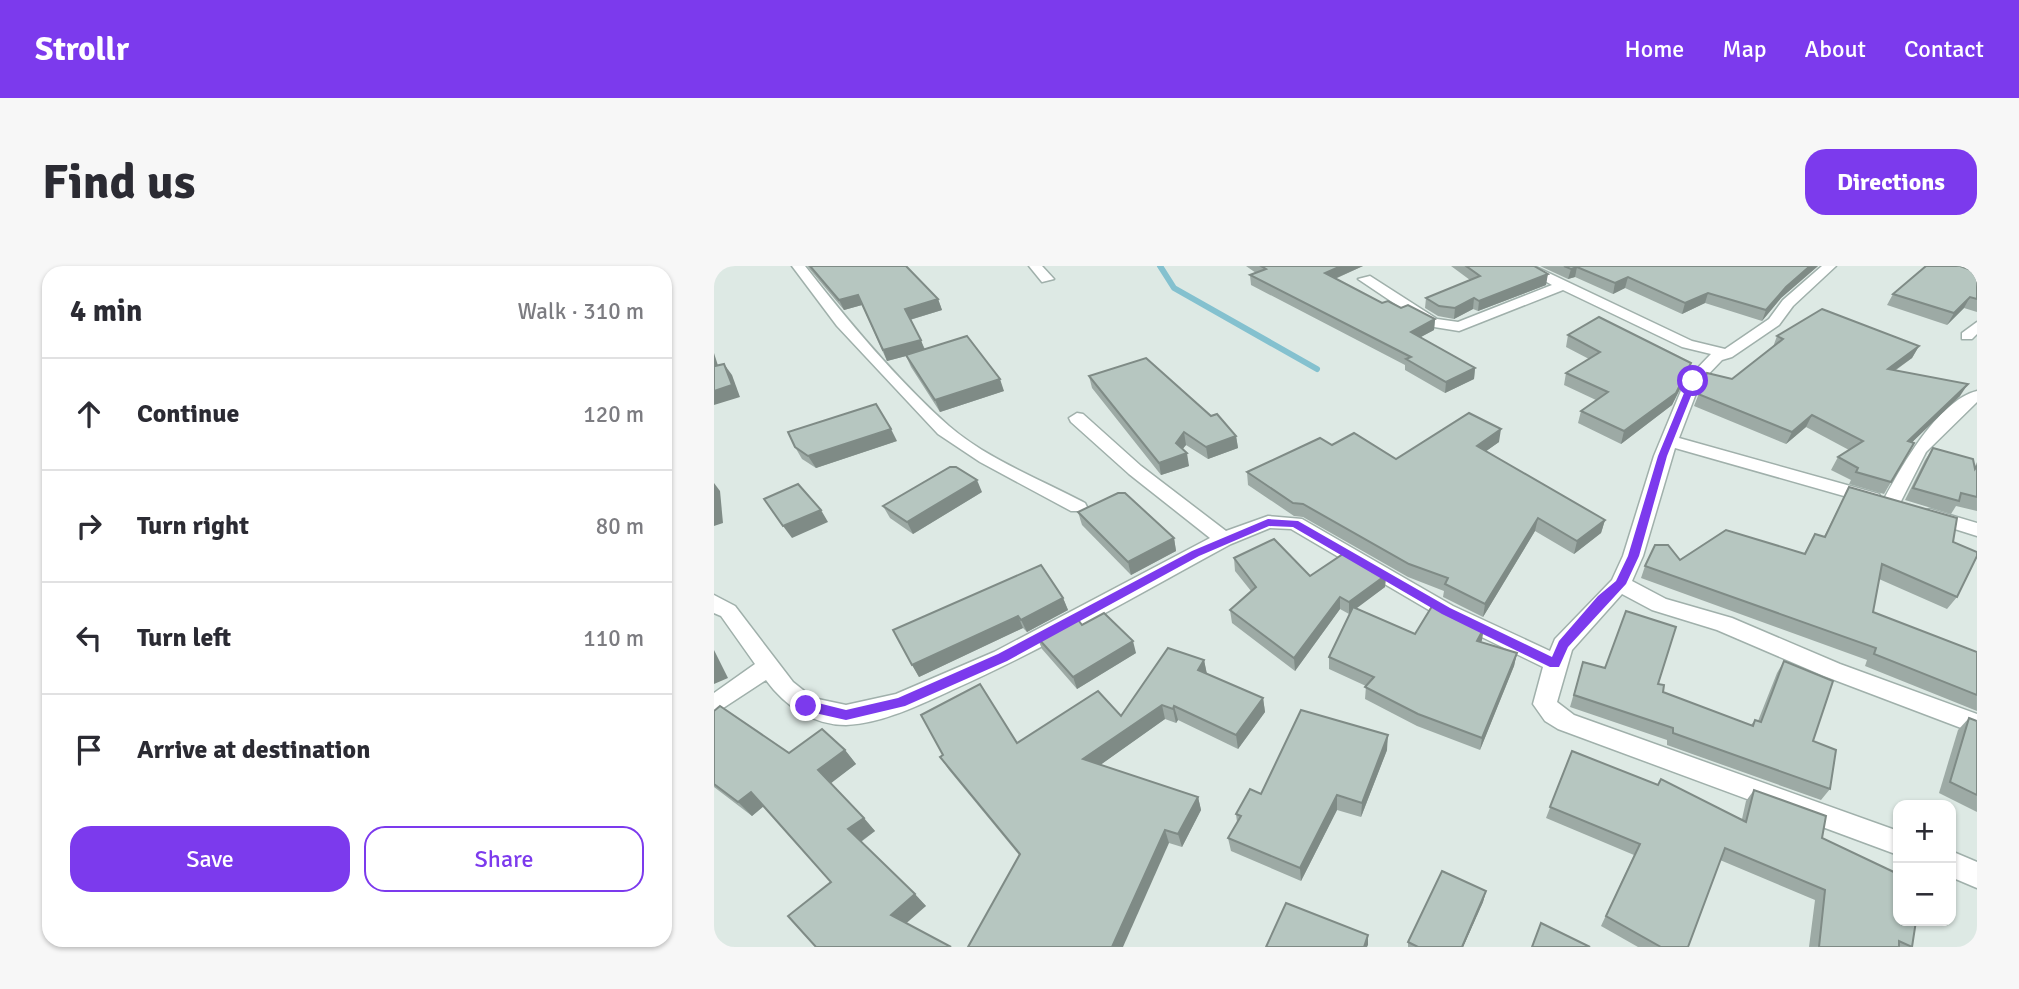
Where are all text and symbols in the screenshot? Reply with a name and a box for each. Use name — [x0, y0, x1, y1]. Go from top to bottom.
text: Strollr — [35, 29, 129, 70]
text: Home — [1624, 34, 1684, 64]
text: Map — [1722, 34, 1767, 64]
text: About — [1805, 34, 1866, 64]
text: Contact — [1904, 34, 1984, 64]
button: Directions — [1805, 149, 1977, 215]
text: Find us — [42, 152, 195, 212]
text: 4 min — [70, 293, 142, 330]
text: Walk · 310 m — [518, 297, 644, 326]
route start — [1677, 365, 1708, 396]
icon: ahead — [70, 395, 108, 433]
text: Continue — [137, 398, 239, 430]
text: 120 m — [583, 400, 644, 429]
icon: right — [70, 507, 108, 545]
text: Turn right — [137, 510, 249, 542]
text: 80 m — [596, 512, 644, 541]
icon: left — [70, 619, 108, 657]
text: Turn left — [137, 622, 231, 654]
text: 110 m — [583, 624, 644, 653]
route end — [790, 690, 821, 721]
icon: arrive — [70, 731, 108, 769]
text: Arrive at destination — [137, 734, 370, 766]
map controls — [1893, 800, 1956, 926]
button: + — [1893, 800, 1956, 863]
button: Save — [70, 826, 350, 892]
button: Share — [364, 826, 644, 892]
button: − — [1893, 863, 1956, 926]

